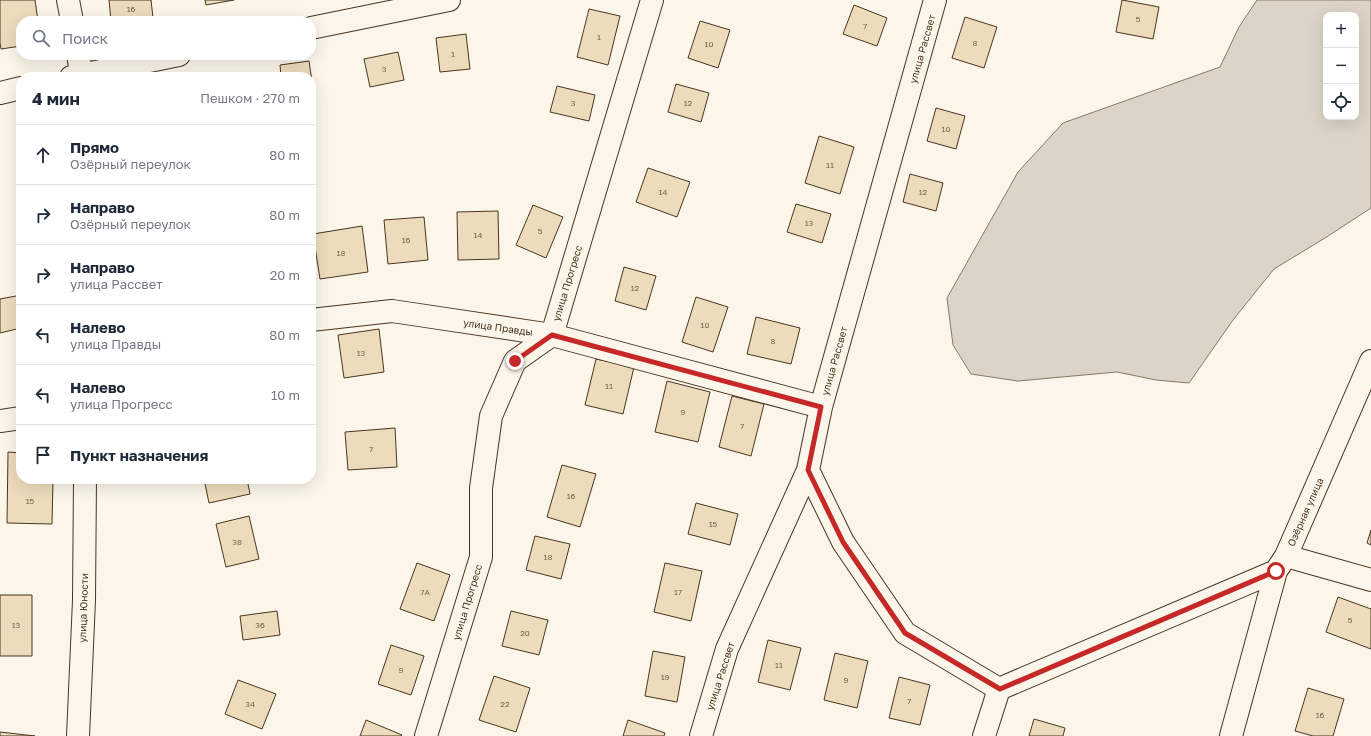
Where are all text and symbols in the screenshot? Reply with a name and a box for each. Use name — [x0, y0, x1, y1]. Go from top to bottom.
house number: 16 — [127, 4, 136, 14]
map controls — [1323, 12, 1359, 120]
button: + — [1323, 12, 1359, 48]
street label: улица Рассвет — [906, 13, 938, 85]
house number: 5 — [1136, 14, 1141, 24]
search box — [16, 16, 316, 60]
house number: 7 — [863, 21, 867, 31]
icon: search — [30, 27, 52, 49]
text: Поиск — [62, 29, 108, 47]
house number: 1 — [597, 32, 601, 42]
house number: 8 — [973, 38, 978, 48]
house number: 10 — [705, 39, 713, 49]
button: − — [1323, 48, 1359, 84]
house number: 1 — [451, 49, 455, 59]
house number: 3 — [382, 64, 387, 74]
button: locate — [1323, 84, 1359, 120]
text: 4 мин — [32, 88, 80, 109]
text: Пешком · 270 m — [200, 90, 300, 106]
house number: 3 — [571, 98, 576, 108]
house number: 12 — [684, 98, 693, 108]
house number: 10 — [942, 124, 950, 134]
text: Прямо — [70, 138, 119, 156]
icon: ahead — [32, 144, 54, 166]
text: 80 m — [269, 147, 300, 163]
text: Озёрный переулок — [70, 156, 191, 172]
house number: 11 — [826, 160, 834, 170]
house number: 14 — [659, 187, 667, 197]
house number: 12 — [919, 187, 928, 197]
text: Направо — [70, 198, 135, 216]
icon: right — [32, 204, 54, 226]
text: 80 m — [269, 207, 300, 223]
text: Озёрный переулок — [70, 216, 191, 232]
house number: 13 — [805, 218, 814, 228]
house number: 5 — [538, 226, 543, 236]
house number: 14 — [474, 230, 482, 240]
house number: 16 — [402, 235, 411, 245]
street label: улица Прогресс — [550, 243, 584, 322]
house number: 18 — [337, 248, 345, 258]
text: Направо — [70, 258, 135, 276]
icon: right — [32, 264, 54, 286]
text: 20 m — [270, 267, 300, 283]
text: улица Рассвет — [70, 276, 163, 292]
house number: 12 — [631, 283, 640, 293]
street label: улица Правды — [462, 316, 534, 338]
text: Налево — [70, 318, 126, 336]
house number: 10 — [701, 320, 709, 330]
icon: left — [32, 324, 54, 346]
street label: улица Рассвет — [818, 325, 850, 397]
text: 80 m — [269, 327, 300, 343]
text: улица Правды — [70, 336, 161, 352]
house number: 8 — [771, 336, 776, 346]
house number: 13 — [357, 348, 366, 358]
route end — [506, 352, 524, 370]
text: Налево — [70, 378, 126, 396]
house number: 11 — [605, 381, 613, 391]
icon: left — [32, 384, 54, 406]
text: 10 m — [271, 387, 300, 403]
text: улица Прогресс — [70, 396, 173, 412]
house number: 9 — [681, 407, 686, 417]
house number: 7 — [740, 421, 744, 431]
icon: arrive — [32, 444, 54, 466]
house number: 7 — [369, 444, 373, 454]
text: Пункт назначения — [70, 446, 208, 464]
street label: Озёрная улица — [1284, 476, 1326, 548]
house number: 16 — [567, 491, 576, 501]
house number: 15 — [26, 496, 35, 506]
house number: 15 — [709, 519, 718, 529]
house number: 38 — [232, 537, 242, 547]
house number: 18 — [544, 552, 552, 562]
street label: улица Прогресс — [450, 562, 484, 641]
route start — [1267, 562, 1285, 580]
street label: улица Юности — [76, 573, 90, 643]
house number: 7А — [420, 587, 430, 597]
house number: 17 — [674, 587, 682, 597]
house number: 5 — [1348, 615, 1353, 625]
house number: 13 — [12, 620, 21, 630]
house number: 36 — [255, 620, 265, 630]
house number: 20 — [520, 628, 530, 638]
street label: улица Рассвет — [703, 640, 737, 712]
house number: 11 — [775, 660, 783, 670]
house number: 9 — [399, 665, 404, 675]
house number: 19 — [661, 672, 670, 682]
house number: 9 — [844, 675, 849, 685]
house number: 7 — [907, 696, 911, 706]
house number: 34 — [245, 699, 255, 709]
house number: 22 — [500, 699, 510, 709]
house number: 16 — [1316, 710, 1325, 720]

